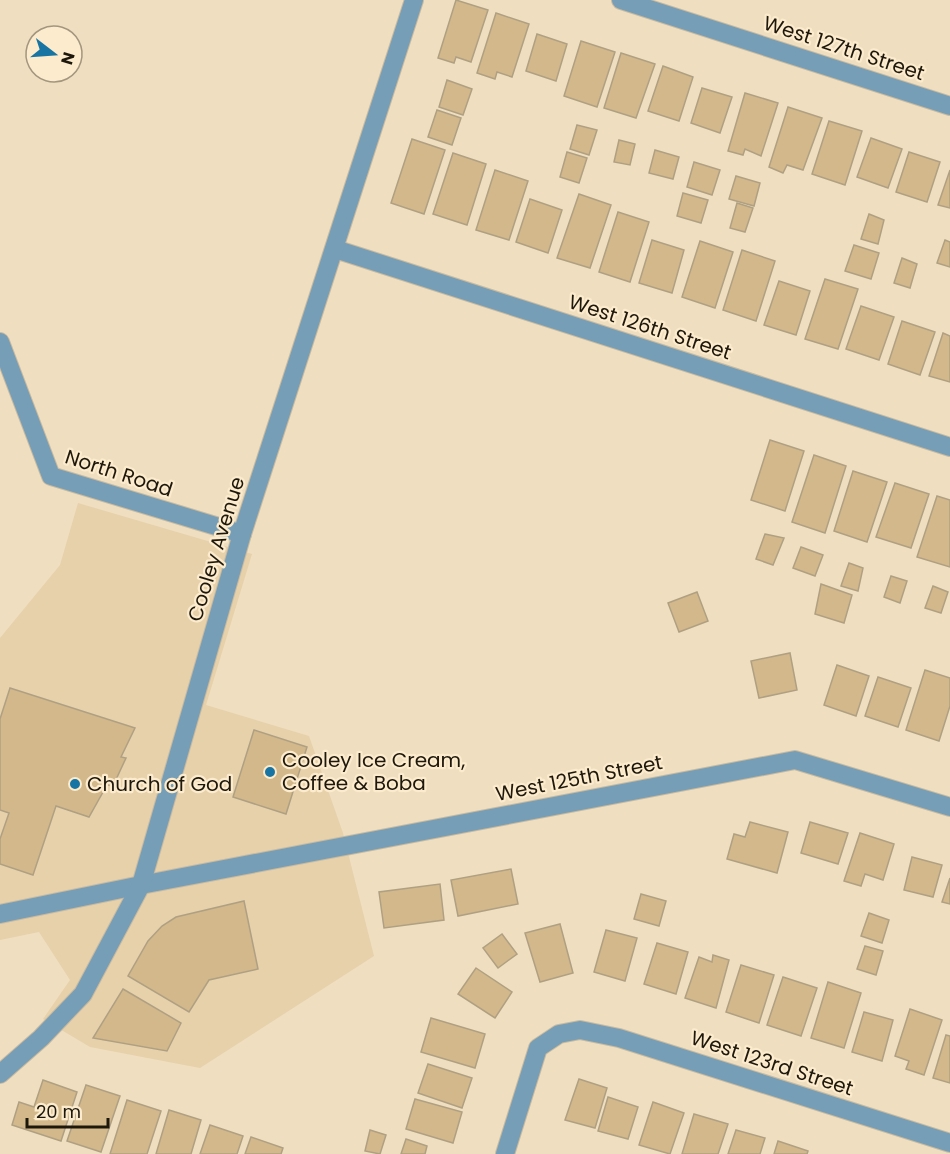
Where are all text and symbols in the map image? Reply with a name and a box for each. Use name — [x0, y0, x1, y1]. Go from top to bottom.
street label: West 127th Street — [760, 9, 928, 87]
north arrow — [24, 24, 84, 84]
text: N — [55, 49, 81, 67]
street label: West 126th Street — [565, 287, 735, 367]
street label: North Road — [62, 442, 176, 504]
street label: Cooley Avenue — [181, 473, 251, 625]
place label: Cooley Ice Cream, Coffee & Boba — [282, 746, 465, 797]
street label: West 125th Street — [493, 748, 665, 808]
marker: Cooley Ice Cream, Coffee & Boba — [263, 765, 277, 779]
place label: Church of God — [87, 770, 232, 798]
marker: Church of God — [68, 777, 82, 791]
street label: West 123rd Street — [687, 1023, 857, 1103]
scale bar — [27, 1091, 108, 1129]
text: 20 m — [36, 1099, 81, 1124]

